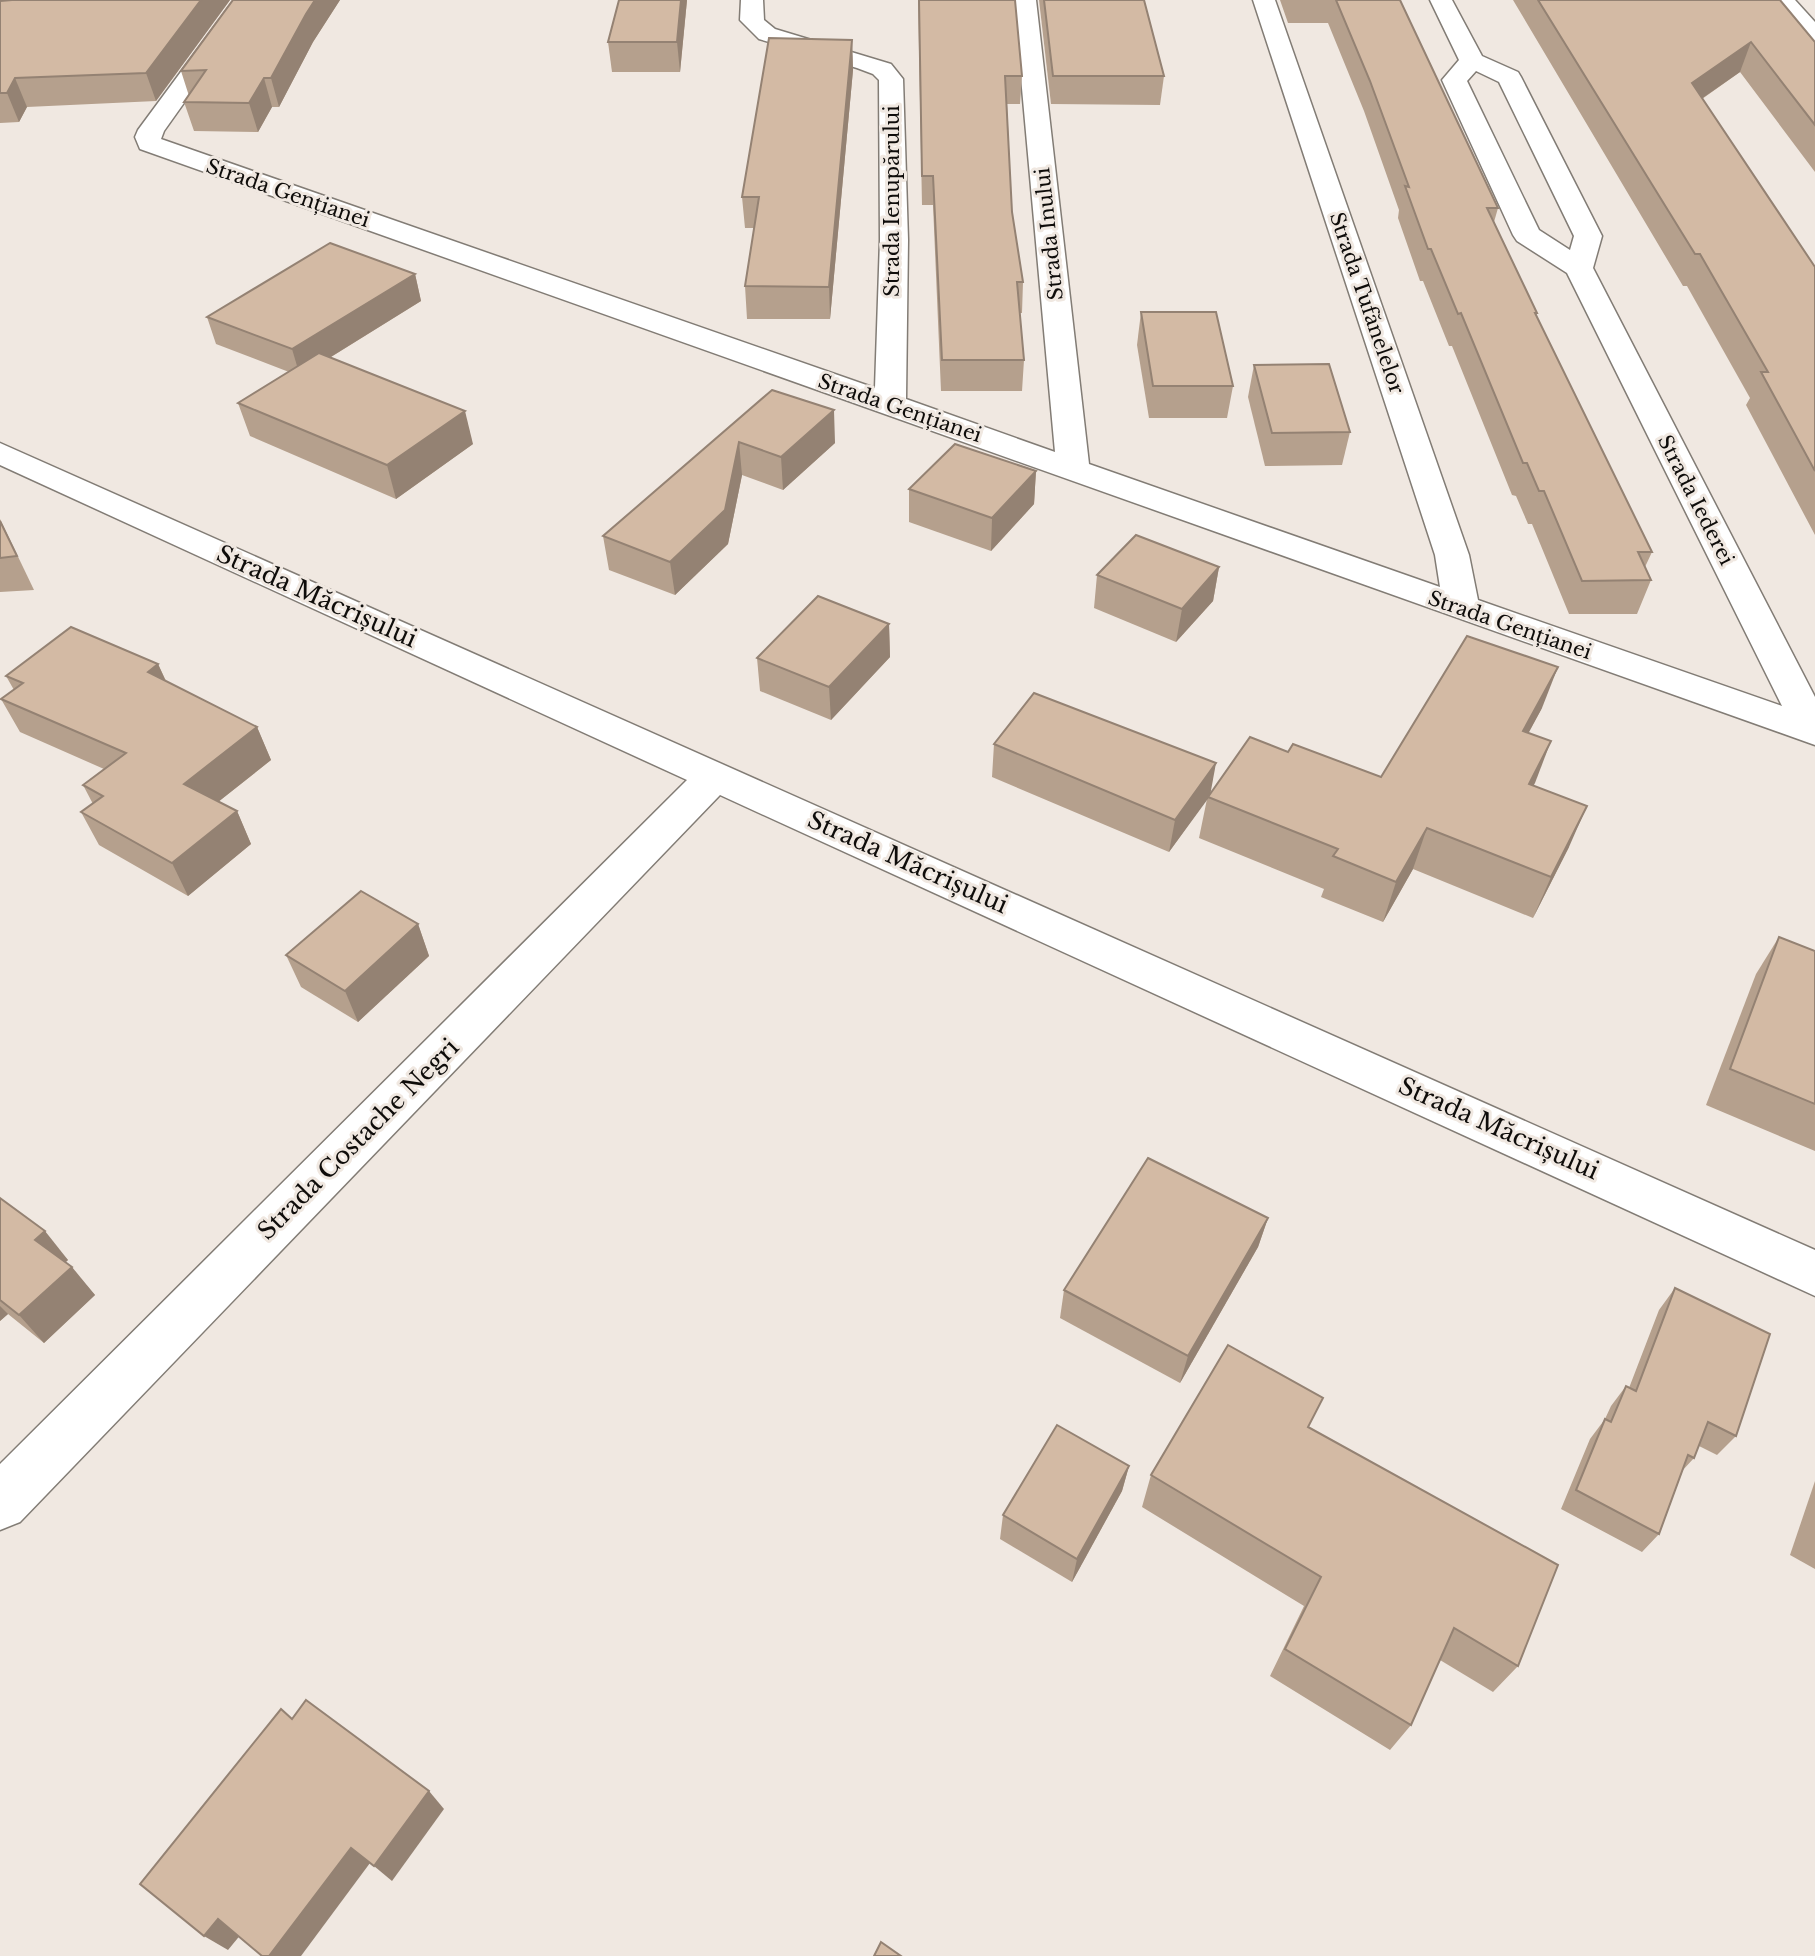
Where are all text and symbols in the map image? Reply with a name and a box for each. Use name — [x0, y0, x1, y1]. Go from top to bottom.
street label: Strada Ienupărului — [880, 105, 904, 297]
street label: Strada Gențianei — [203, 154, 373, 233]
street label: Strada Inului — [1030, 166, 1068, 302]
street label: Strada Tufănelelor — [1325, 209, 1409, 397]
street label: Strada Gențianei — [815, 369, 985, 448]
street label: Strada Iederei — [1653, 431, 1739, 569]
street label: Strada Măcrișului — [212, 539, 422, 653]
street label: Strada Gențianei — [1425, 586, 1595, 665]
street label: Strada Măcrișului — [803, 805, 1013, 919]
street label: Strada Costache Negri — [251, 1032, 465, 1246]
street label: Strada Măcrișului — [1394, 1071, 1604, 1185]

